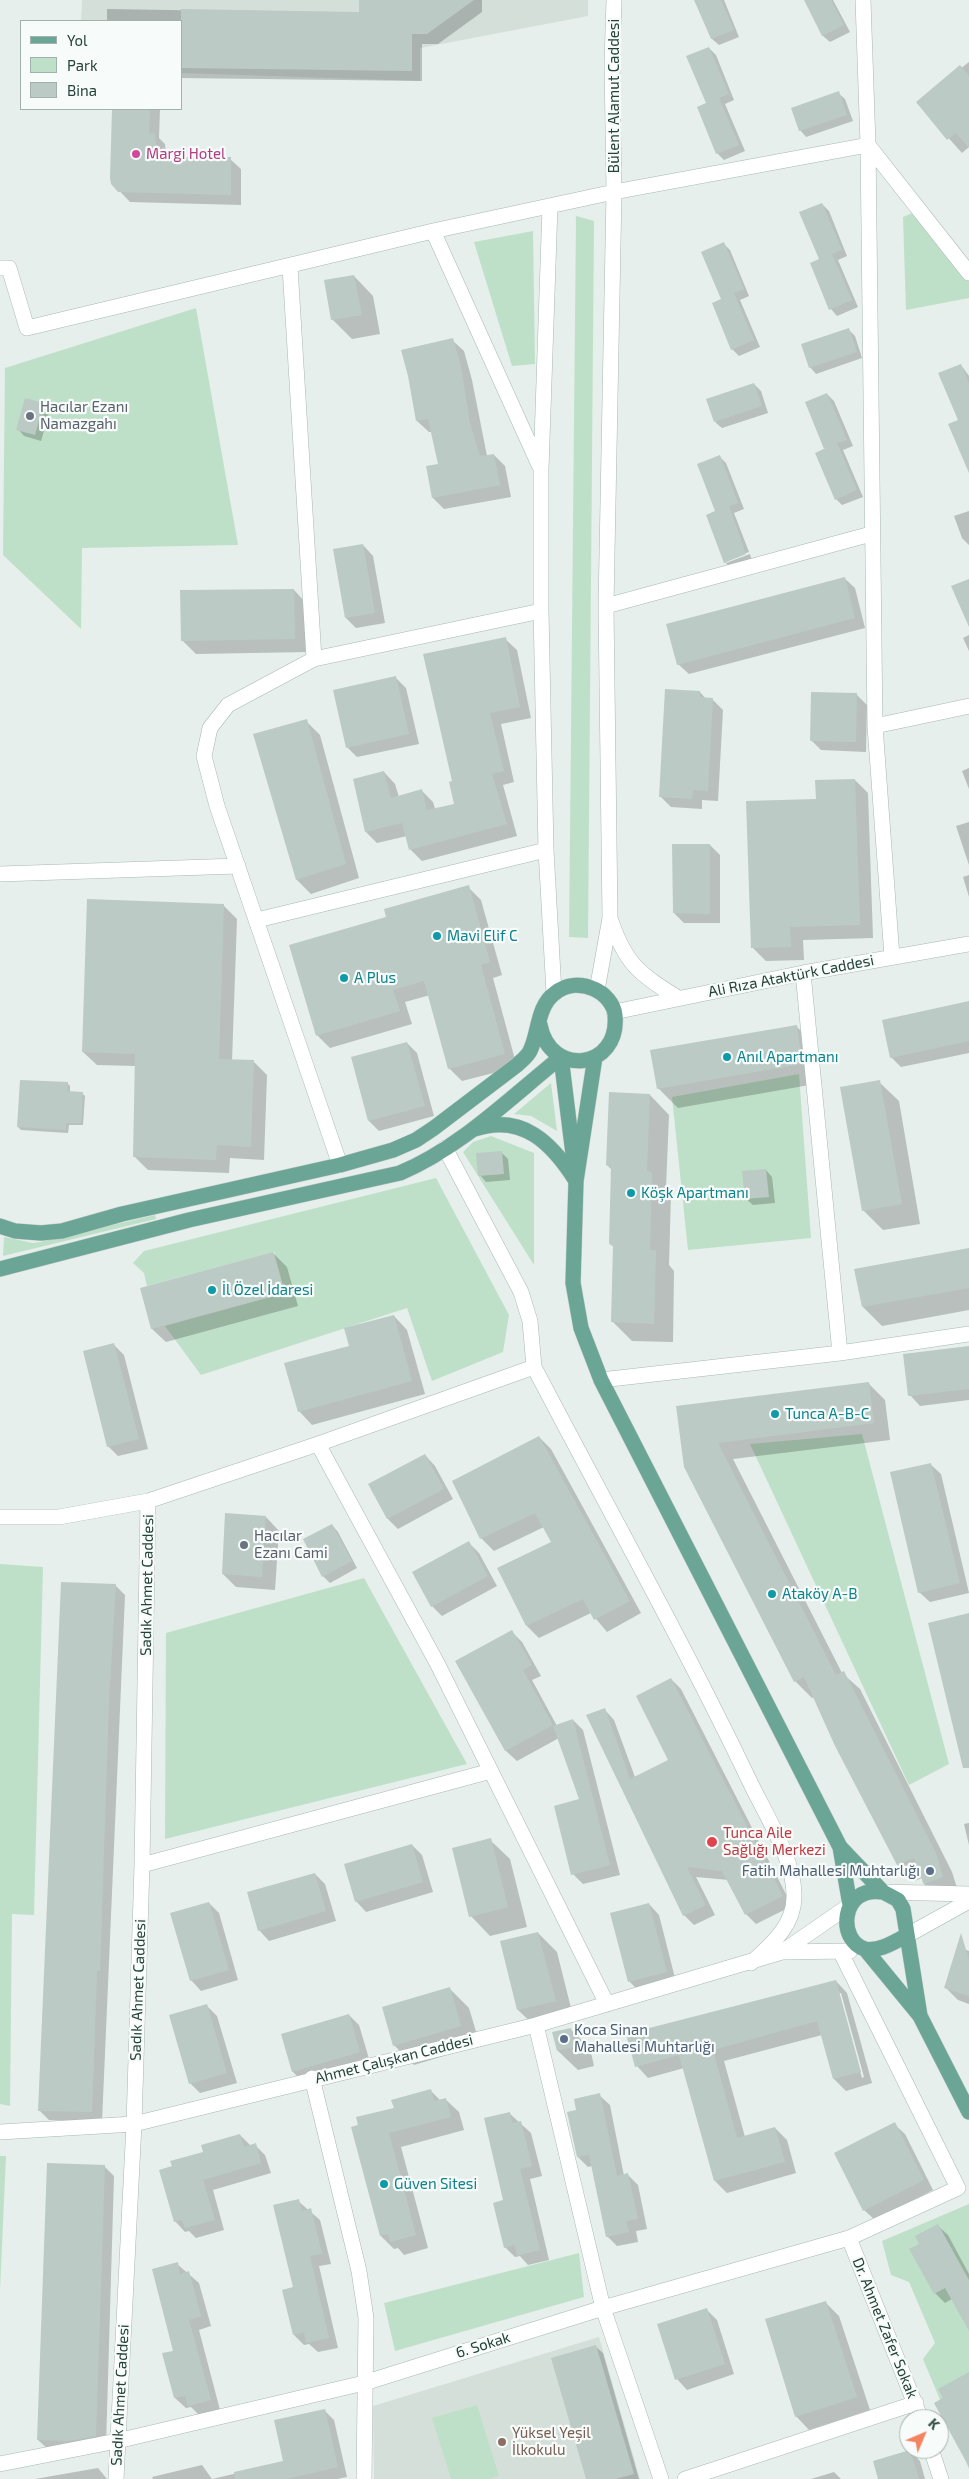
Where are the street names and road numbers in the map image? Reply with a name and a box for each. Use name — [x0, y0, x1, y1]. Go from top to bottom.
street label: Bülent Alamut Caddesi — [605, 19, 623, 173]
street label: Ali Rıza Ataktürk Caddesi — [707, 951, 875, 1001]
street label: Sadık Ahmet Caddesi — [137, 1514, 157, 1656]
street label: Sadık Ahmet Caddesi — [127, 1919, 149, 2061]
street label: Ahmet Çalışkan Caddesi — [313, 2031, 475, 2087]
street label: Dr. Ahmet Zafer Sokak — [848, 2255, 922, 2401]
street label: Sadık Ahmet Caddesi — [107, 2324, 133, 2466]
street label: 6. Sokak — [454, 2328, 512, 2362]

